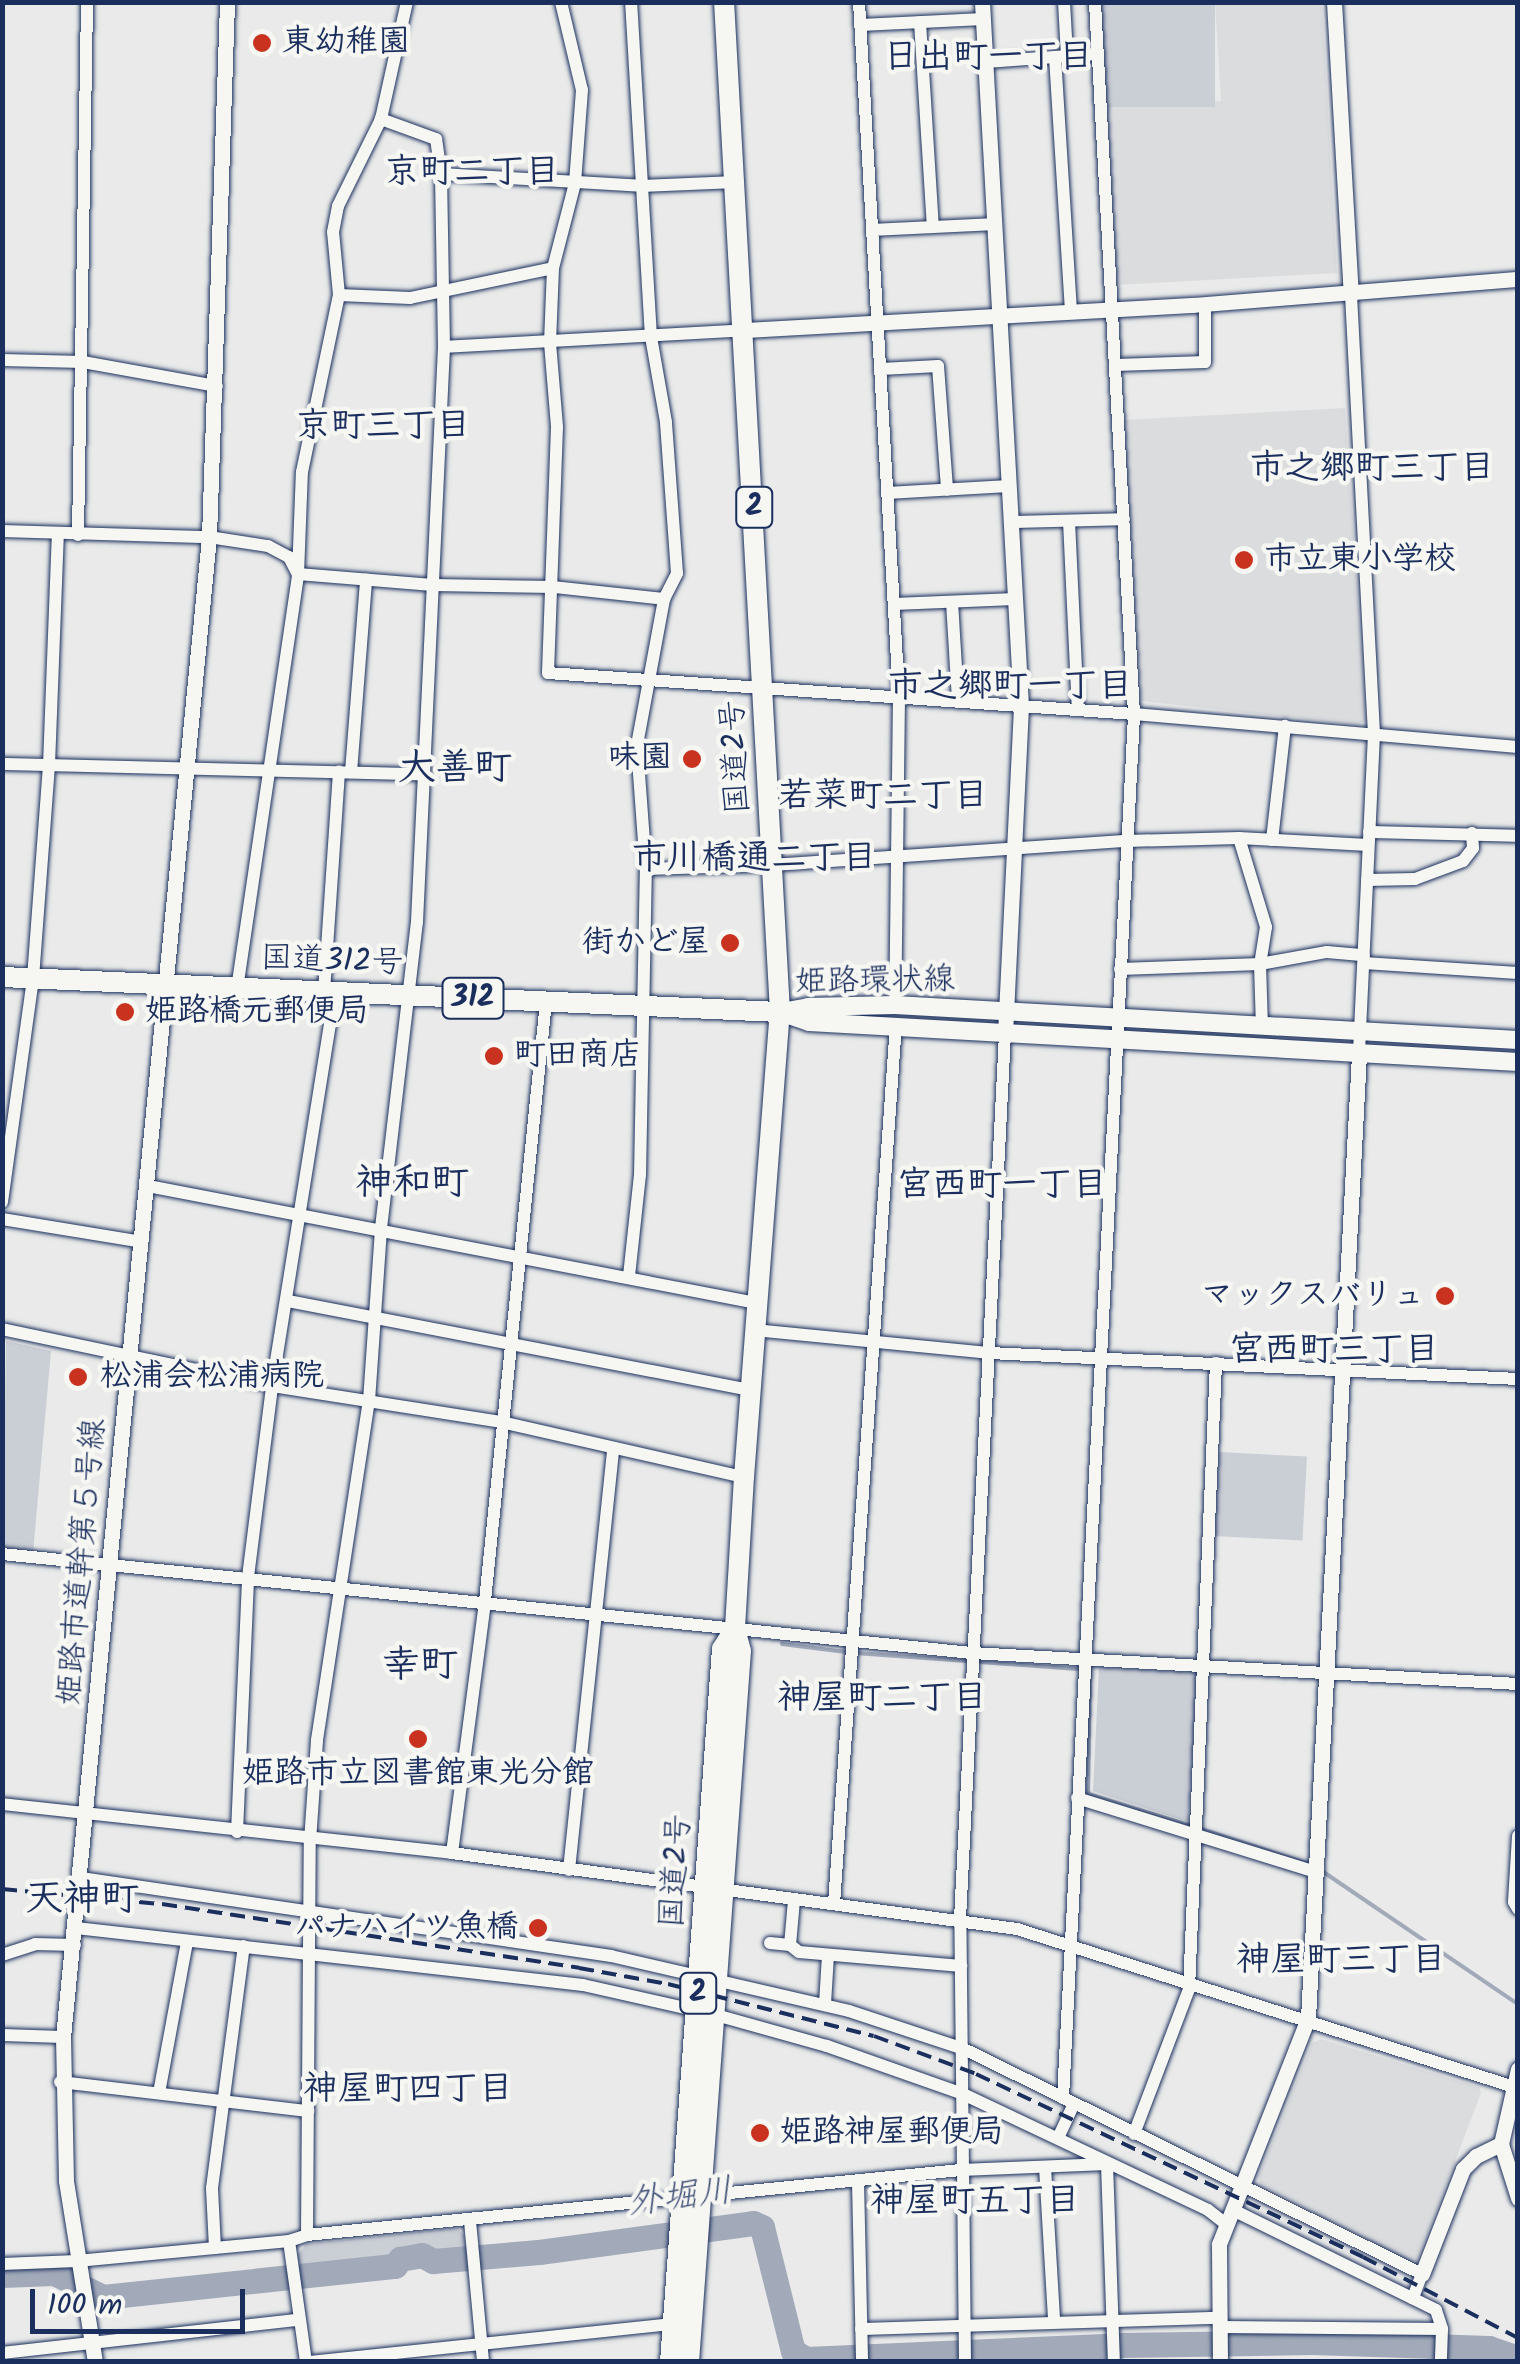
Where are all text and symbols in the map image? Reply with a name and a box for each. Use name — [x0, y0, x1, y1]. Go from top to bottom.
place label: 東幼稚園 — [282, 24, 410, 62]
marker: 東幼稚園 — [251, 32, 273, 54]
district label: 日出町一丁目 — [883, 37, 1093, 79]
district label: 京町二丁目 — [385, 152, 559, 194]
district label: 京町三丁目 — [296, 406, 470, 448]
district label: 市之郷町三丁目 — [1250, 448, 1494, 490]
road number: 2 — [734, 482, 774, 532]
place label: 市立東小学校 — [1264, 541, 1456, 579]
marker: 市立東小学校 — [1233, 549, 1255, 571]
district label: 市之郷町一丁目 — [888, 666, 1132, 708]
street label: 国道2号 — [715, 699, 759, 815]
place label: 味園 — [608, 740, 672, 778]
district label: 大善町 — [398, 747, 512, 793]
marker: 味園 — [681, 748, 703, 770]
district label: 若菜町二丁目 — [778, 776, 988, 818]
district label: 市川橋通二丁目 — [632, 838, 876, 880]
place label: 街かど屋 — [582, 924, 710, 962]
marker: 街かど屋 — [719, 932, 741, 954]
street label: 国道312号 — [260, 940, 404, 984]
street label: 姫路環状線 — [795, 961, 955, 1003]
road number: 312 — [440, 973, 506, 1023]
place label: 姫路橋元郵便局 — [145, 993, 369, 1031]
marker: 姫路橋元郵便局 — [114, 1001, 136, 1023]
place label: 町田商店 — [514, 1037, 642, 1075]
marker: 町田商店 — [483, 1045, 505, 1067]
district label: 神和町 — [355, 1162, 469, 1208]
district label: 宮西町一丁目 — [897, 1165, 1107, 1207]
place label: マックスバリュ — [1201, 1277, 1425, 1315]
marker: マックスバリュ — [1434, 1285, 1456, 1307]
district label: 宮西町三丁目 — [1229, 1330, 1439, 1372]
place label: 松浦会松浦病院 — [100, 1358, 324, 1396]
marker: 松浦会松浦病院 — [65, 1364, 91, 1390]
street label: 姫路市道幹第５号線 — [51, 1417, 115, 1707]
district label: 幸町 — [382, 1644, 458, 1690]
district label: 神屋町二丁目 — [777, 1678, 987, 1720]
marker: 姫路市立図書館東光分館 — [407, 1728, 429, 1750]
place label: 姫路市立図書館東光分館 — [242, 1755, 594, 1793]
street label: 国道2号 — [654, 1813, 700, 1929]
district label: 天神町 — [25, 1878, 139, 1924]
place label: パナハイツ魚橋 — [294, 1909, 518, 1947]
marker: パナハイツ魚橋 — [527, 1917, 549, 1939]
district label: 神屋町三丁目 — [1236, 1940, 1446, 1982]
road number: 2 — [678, 1968, 718, 2018]
district label: 神屋町四丁目 — [303, 2069, 513, 2111]
place label: 姫路神屋郵便局 — [780, 2114, 1004, 2152]
marker: 姫路神屋郵便局 — [749, 2122, 771, 2144]
water label: 外堀川 — [625, 2171, 735, 2225]
district label: 神屋町五丁目 — [870, 2181, 1080, 2223]
scale bar — [35, 2269, 250, 2331]
text: 100 m — [47, 2282, 122, 2330]

